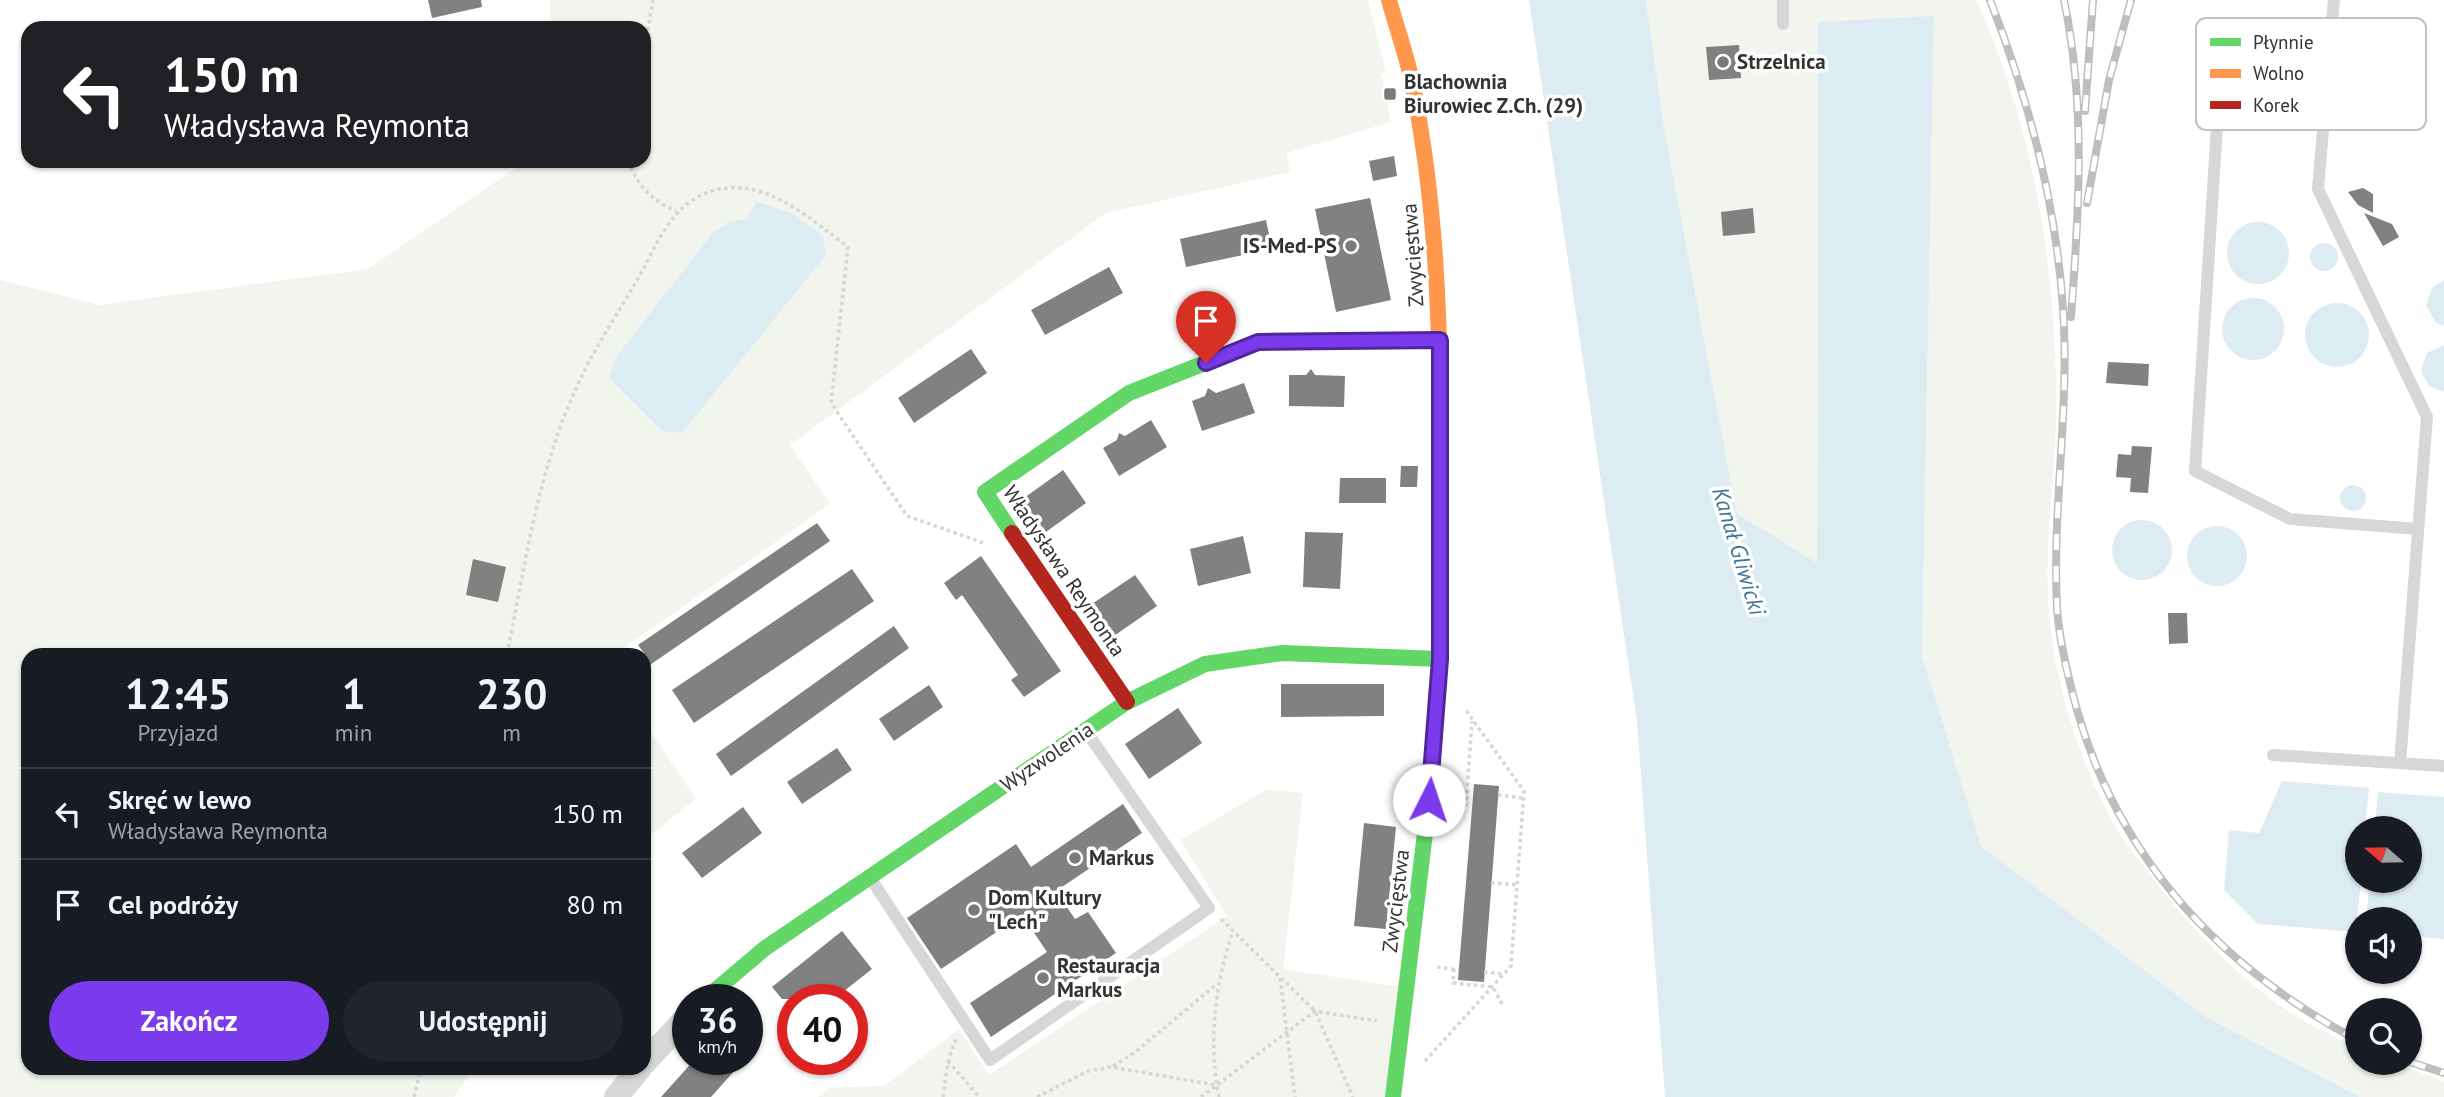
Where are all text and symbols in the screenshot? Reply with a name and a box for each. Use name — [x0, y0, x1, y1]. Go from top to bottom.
legend — [2196, 18, 2426, 130]
text: Płynnie — [2253, 30, 2314, 54]
text: 150 m — [164, 42, 299, 106]
place label: Strzelnica — [1737, 48, 1826, 75]
icon: left — [49, 49, 140, 140]
marker: Strzelnica — [1715, 54, 1731, 70]
text: Wolno — [2253, 61, 2304, 85]
place label: Blachownia Biurowiec Z.Ch. (29) — [1404, 68, 1583, 119]
marker: Blachownia Biurowiec Z.Ch. (29) — [1382, 86, 1398, 102]
text: Korek — [2253, 93, 2299, 117]
text: Władysława Reymonta — [164, 104, 470, 146]
street label: Zwycięstwa — [1395, 202, 1430, 308]
place label: IS-Med-PS — [1243, 232, 1337, 259]
marker: IS-Med-PS — [1343, 238, 1359, 254]
pin — [1176, 291, 1236, 363]
icon: arrive — [1187, 302, 1225, 340]
street label: Władysława Reymonta — [997, 480, 1132, 661]
water label: Kanał Gliwicki — [1706, 483, 1773, 619]
text: 12:45 — [125, 666, 231, 721]
text: 1 — [342, 666, 365, 721]
text: 230 — [476, 666, 547, 721]
street label: Wyzwolenia — [995, 716, 1099, 798]
text: Przyjazd — [137, 718, 218, 747]
text: min — [335, 718, 372, 747]
text: m — [502, 718, 521, 747]
position arrow — [1392, 763, 1466, 837]
text: Skręć w lewo — [108, 783, 252, 816]
icon: left — [49, 795, 87, 833]
text: 150 m — [552, 797, 623, 830]
text: Władysława Reymonta — [108, 816, 328, 845]
north arrow — [2345, 816, 2422, 892]
map controls — [2345, 816, 2422, 1075]
place label: Markus — [1089, 844, 1154, 871]
street label: Zwycięstwa — [1376, 848, 1415, 954]
marker: Markus — [1067, 850, 1083, 866]
place label: Dom Kultury "Lech" — [988, 884, 1102, 935]
icon: arrive — [49, 886, 87, 924]
text: Cel podróży — [108, 888, 238, 921]
text: 80 m — [567, 888, 623, 921]
marker: Dom Kultury "Lech" — [966, 902, 982, 918]
button: sound — [2345, 907, 2422, 984]
place label: Restauracja Markus — [1057, 952, 1160, 1003]
marker: Restauracja Markus — [1035, 970, 1051, 986]
button: Zakończ — [49, 981, 329, 1061]
button: Udostępnij — [343, 981, 623, 1061]
speed limit sign: 40 — [777, 984, 868, 1075]
text: 36 — [698, 997, 737, 1043]
button: search — [2345, 998, 2422, 1075]
text: km/h — [698, 1035, 737, 1058]

